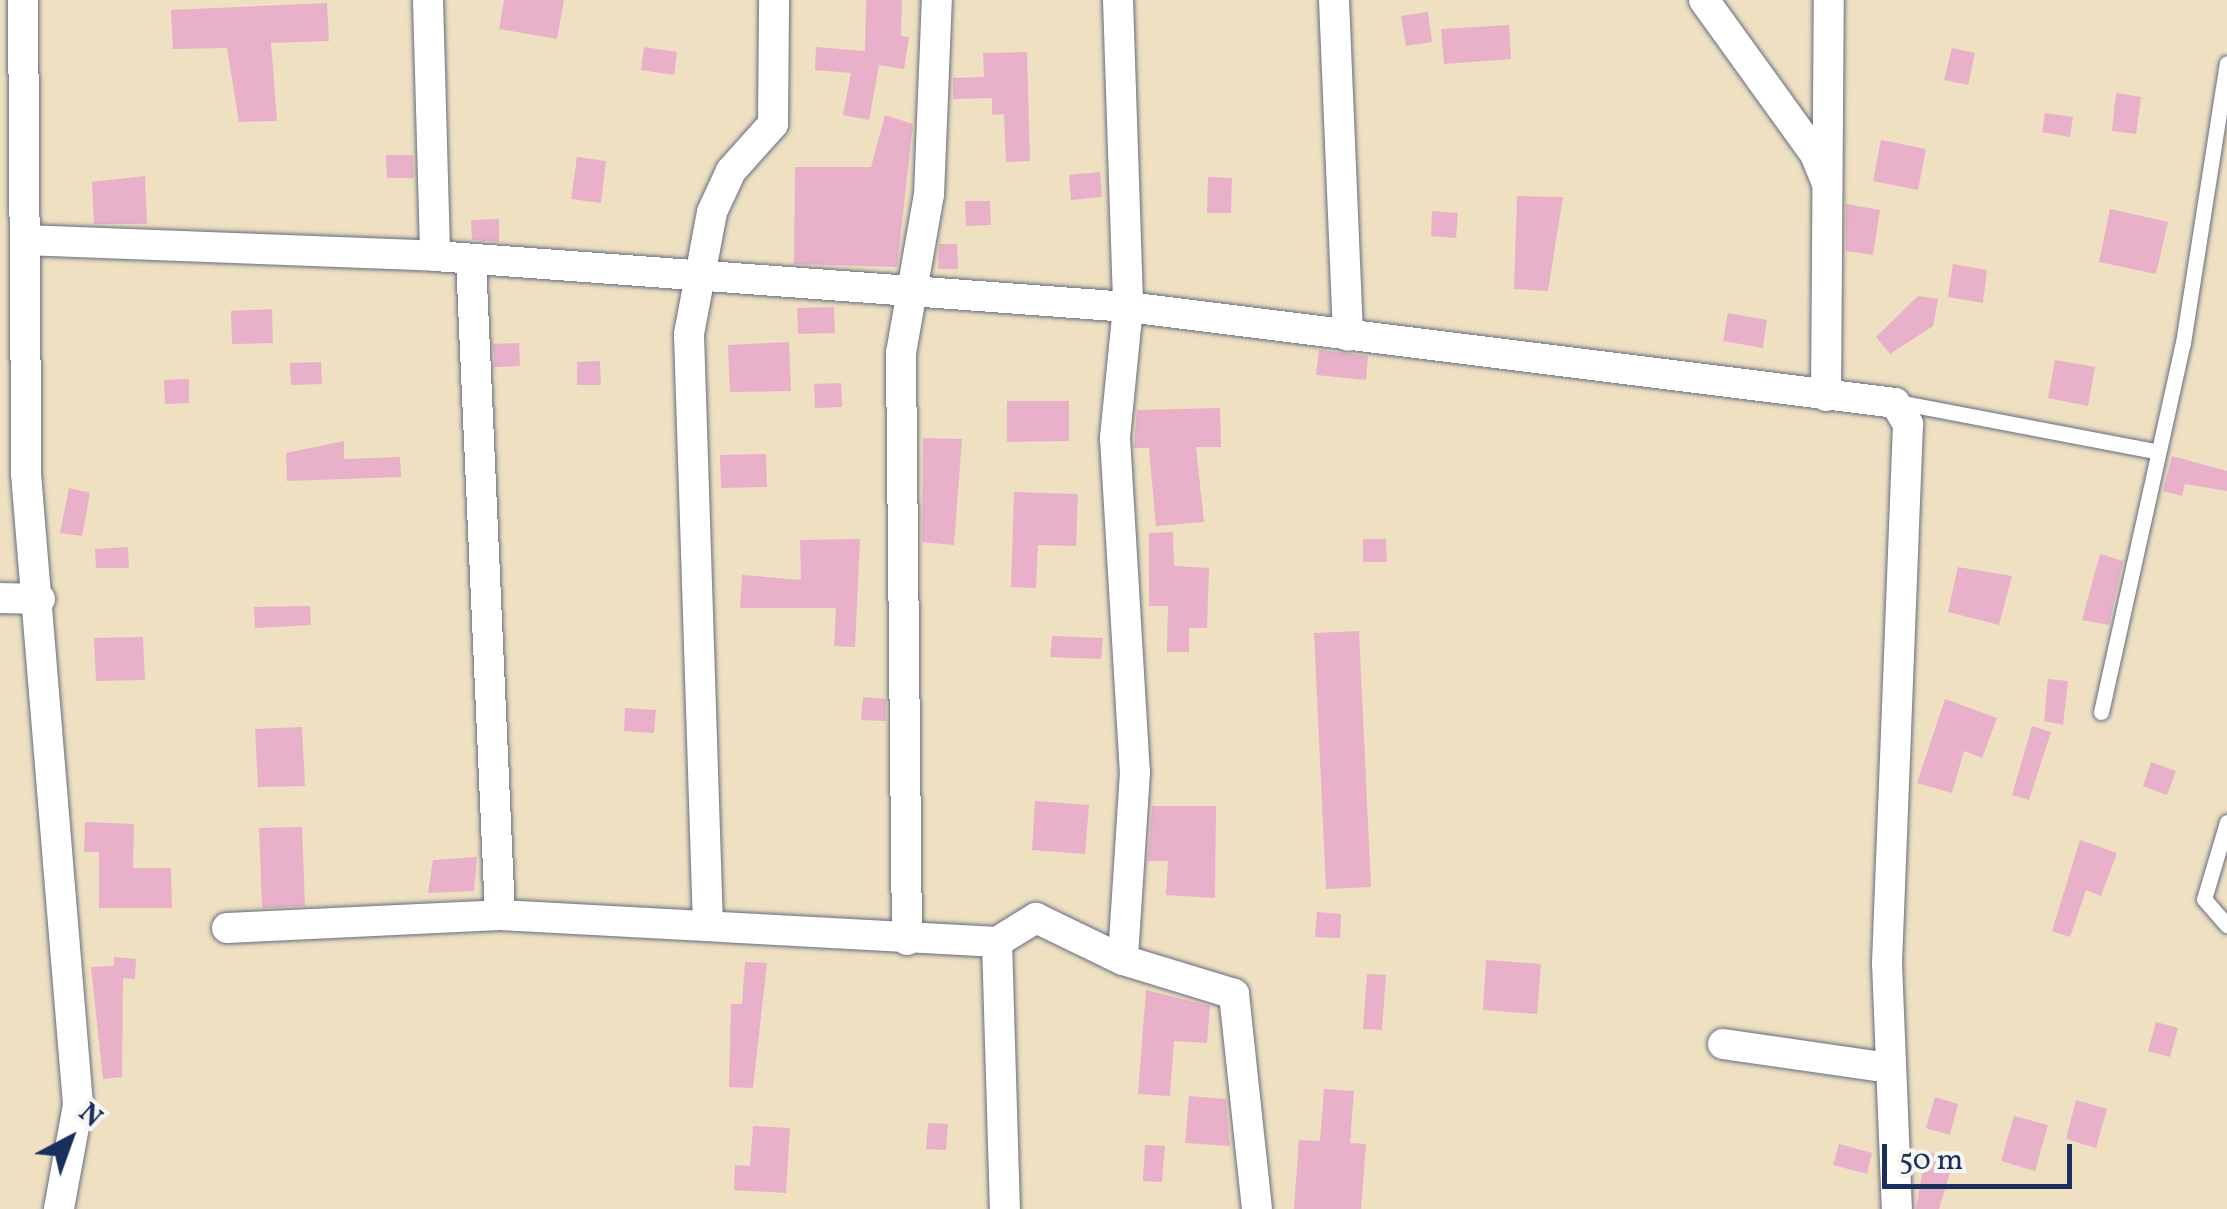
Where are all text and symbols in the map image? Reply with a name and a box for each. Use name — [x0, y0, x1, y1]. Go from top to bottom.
north arrow — [20, 1089, 120, 1189]
text: N — [70, 1095, 110, 1137]
scale bar — [1887, 1124, 2077, 1186]
text: 50 m — [1899, 1140, 1963, 1182]

